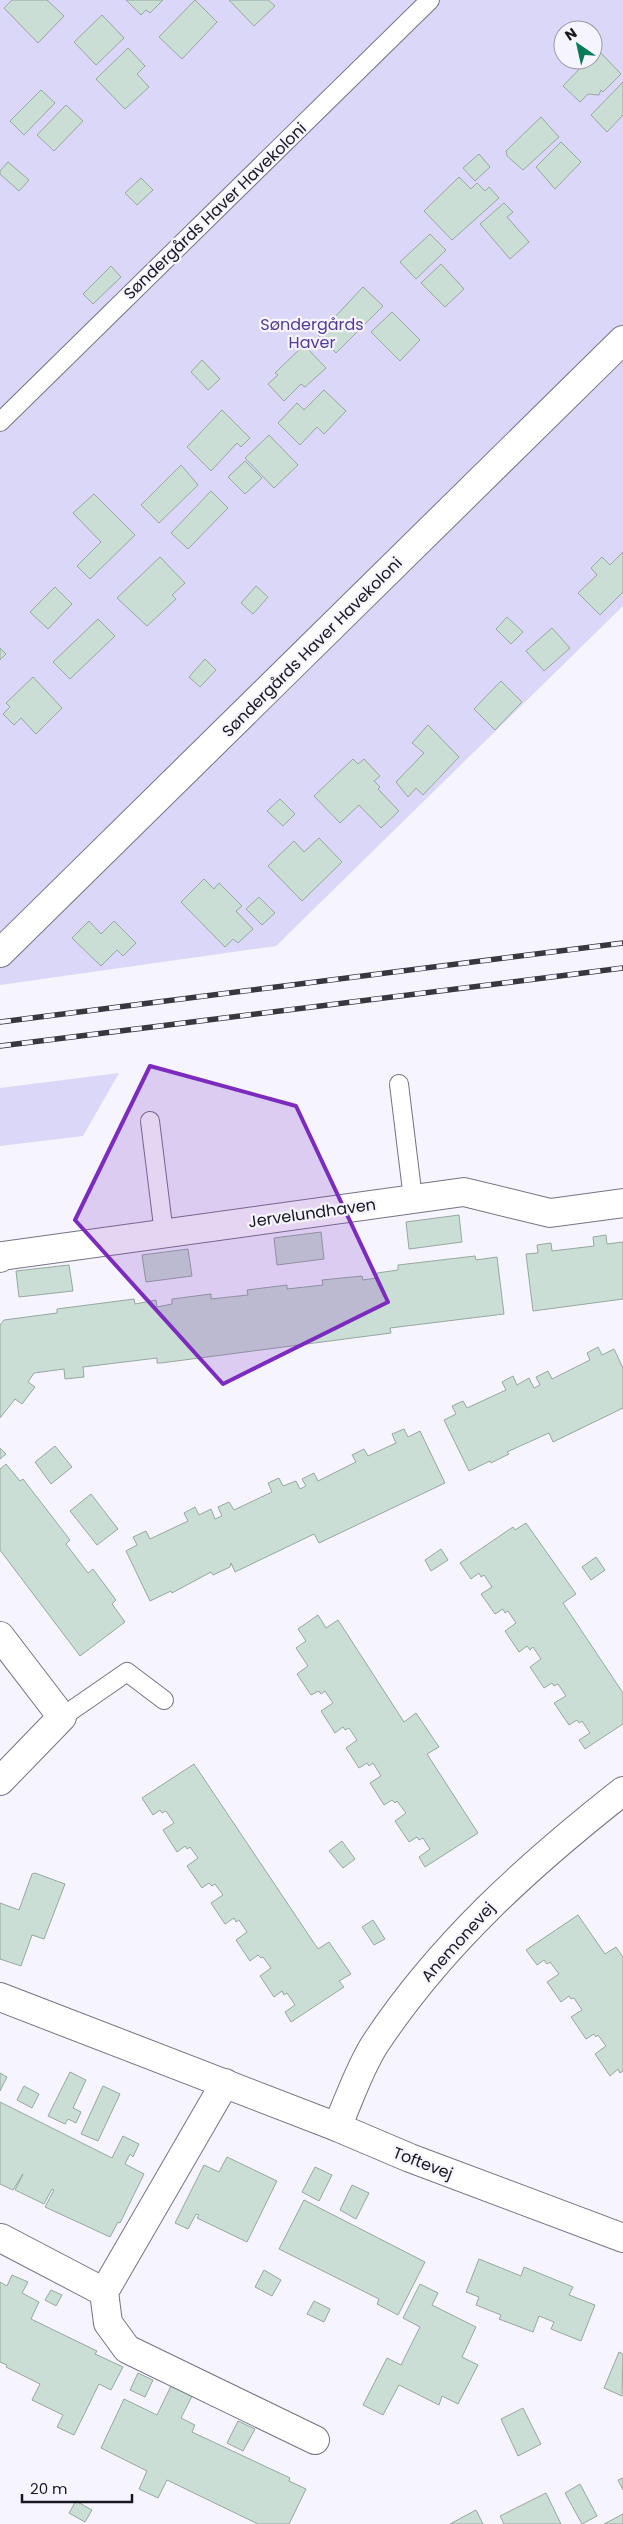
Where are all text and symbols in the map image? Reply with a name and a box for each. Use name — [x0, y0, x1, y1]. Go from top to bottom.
north arrow — [553, 20, 603, 70]
text: N — [561, 23, 581, 45]
street label: Søndergårds Haver Havekoloni — [118, 117, 312, 305]
park label: Søndergårds Haver — [260, 313, 364, 354]
street label: Søndergårds Haver Havekoloni — [217, 552, 407, 742]
street label: Jervelundhaven — [247, 1193, 377, 1233]
street label: Anemonevej — [416, 1897, 500, 1987]
street label: Toftevej — [390, 2141, 456, 2185]
scale bar — [22, 2472, 132, 2504]
text: 20 m — [30, 2478, 68, 2499]

